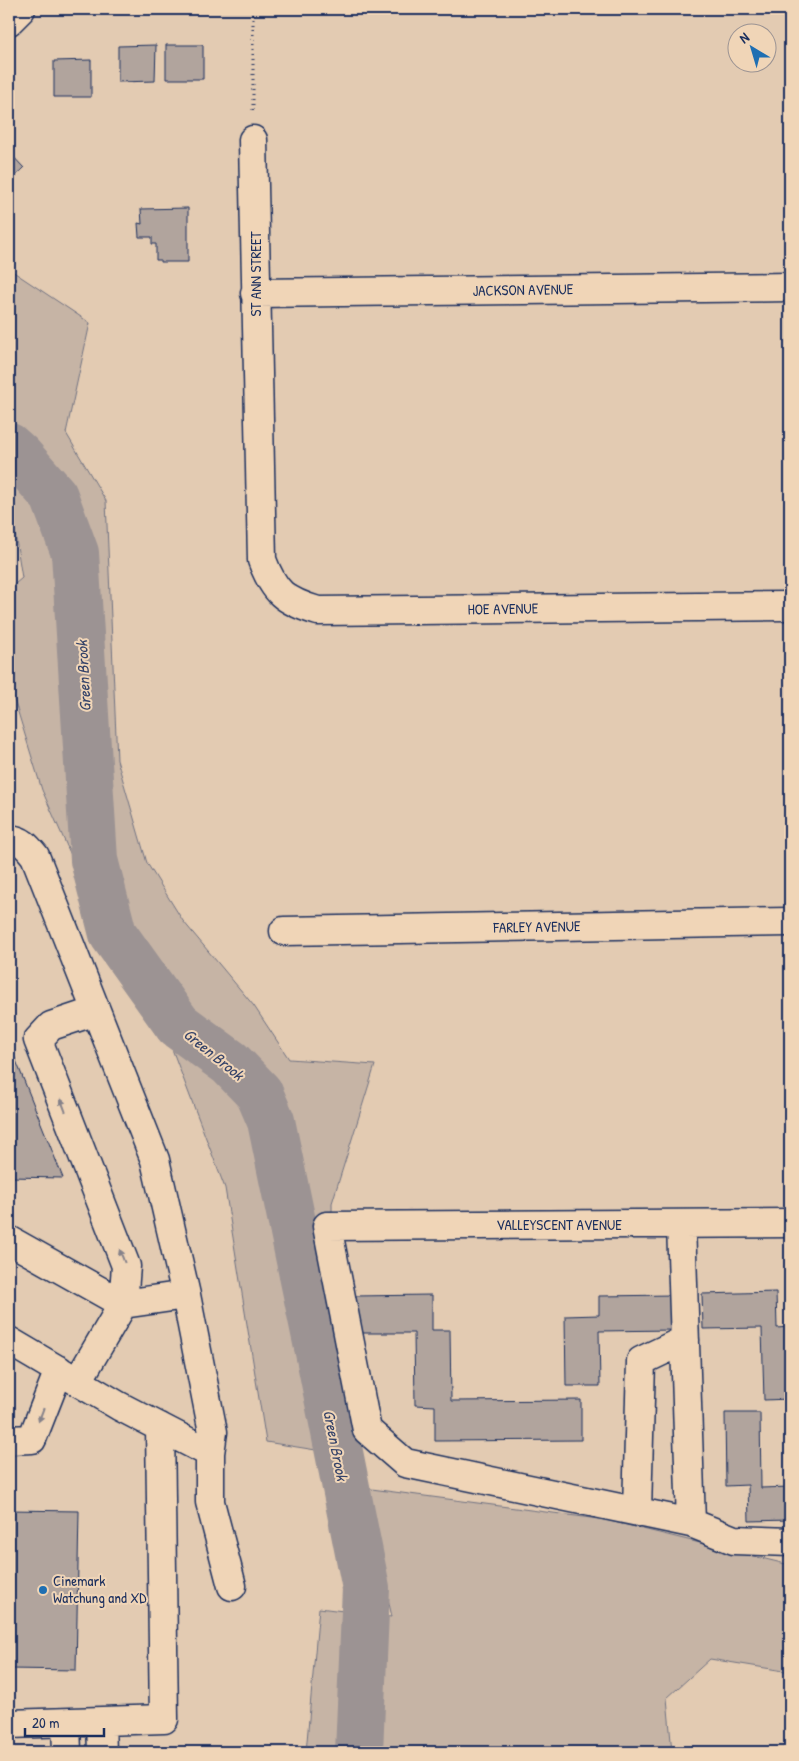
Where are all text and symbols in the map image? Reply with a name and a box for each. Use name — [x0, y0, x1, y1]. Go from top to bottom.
north arrow — [726, 22, 776, 72]
text: N — [735, 27, 753, 47]
street label: ST ANN STREET — [245, 230, 266, 317]
street label: JACKSON AVENUE — [472, 278, 574, 301]
street label: HOE AVENUE — [467, 597, 539, 620]
water label: Green Brook — [70, 638, 96, 712]
street label: FARLEY AVENUE — [492, 915, 581, 938]
water label: Green Brook — [179, 1023, 250, 1086]
one-way arrow — [59, 1098, 67, 1112]
street label: VALLEYSCENT AVENUE — [496, 1214, 622, 1235]
one-way arrow — [118, 1249, 125, 1264]
one-way arrow — [37, 1408, 45, 1423]
water label: Green Brook — [318, 1408, 354, 1483]
place label: Cinemark Watchung and XD — [53, 1570, 147, 1608]
marker: Cinemark Watchung and XD — [37, 1584, 49, 1596]
scale bar — [25, 1706, 104, 1738]
text: 20 m — [32, 1712, 59, 1733]

